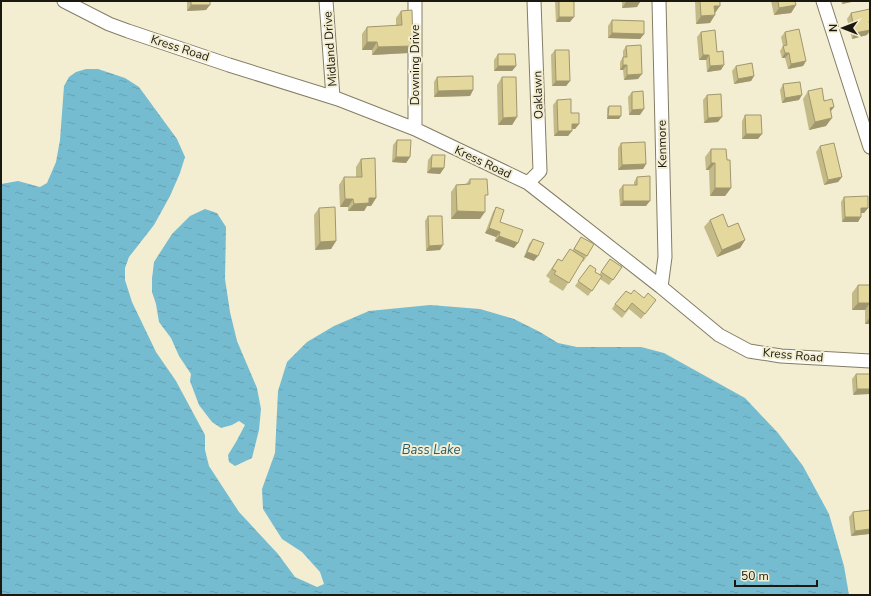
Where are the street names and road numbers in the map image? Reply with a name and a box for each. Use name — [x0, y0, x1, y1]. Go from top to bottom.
street label: Midland Drive — [319, 11, 341, 87]
street label: Downing Drive — [407, 25, 423, 105]
street label: Kress Road — [149, 31, 211, 65]
street label: Oaklawn — [529, 71, 547, 119]
street label: Kenmore — [654, 120, 670, 168]
street label: Kress Road — [452, 142, 514, 182]
street label: Kress Road — [762, 344, 824, 366]

